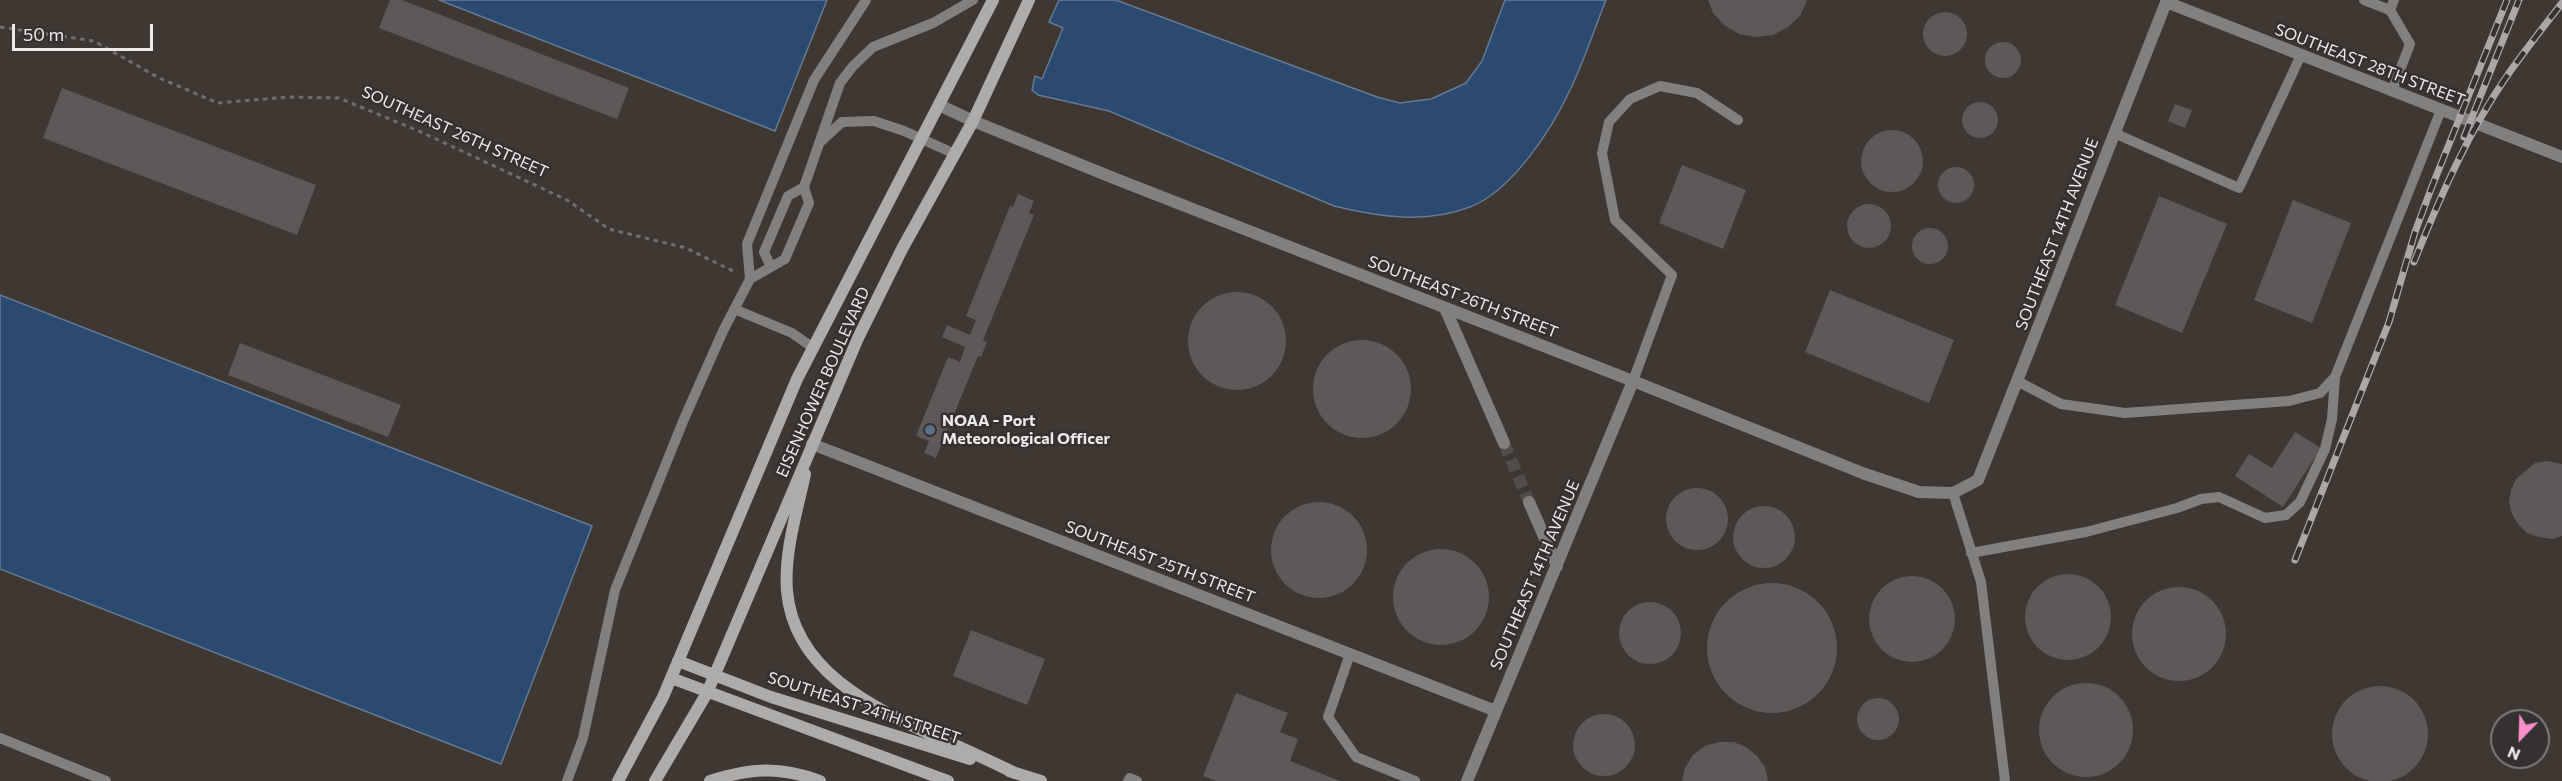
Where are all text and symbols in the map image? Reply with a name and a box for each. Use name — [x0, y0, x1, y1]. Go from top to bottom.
scale bar — [15, 12, 156, 50]
street label: SOUTHEAST 28TH STREET — [2272, 20, 2468, 110]
text: 50 m — [23, 23, 64, 45]
street label: SOUTHEAST 26TH STREET — [359, 82, 551, 182]
street label: SOUTHEAST 14TH AVENUE — [2011, 135, 2103, 333]
street label: SOUTHEAST 26TH STREET — [1365, 252, 1561, 342]
street label: EISENHOWER BOULEVARD — [772, 284, 874, 480]
place label: NOAA - Port Meteorological Officer — [942, 411, 1110, 449]
marker: NOAA - Port Meteorological Officer — [923, 423, 937, 437]
street label: SOUTHEAST 14TH AVENUE — [1486, 477, 1584, 673]
street label: SOUTHEAST 25TH STREET — [1062, 517, 1258, 607]
street label: SOUTHEAST 24TH STREET — [765, 668, 963, 748]
north arrow — [2490, 709, 2550, 769]
text: N — [2504, 743, 2523, 765]

